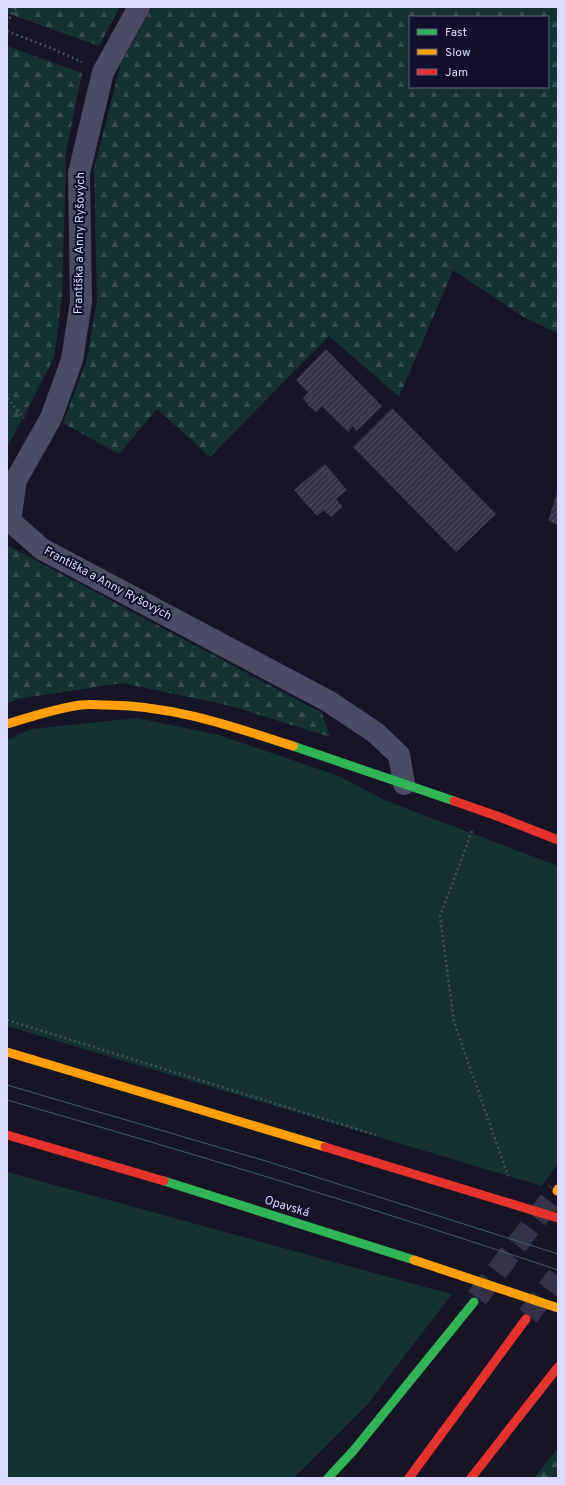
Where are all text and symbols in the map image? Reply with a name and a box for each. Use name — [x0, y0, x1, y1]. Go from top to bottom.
legend — [409, 16, 549, 88]
text: Fast — [445, 25, 467, 41]
text: Slow — [445, 45, 471, 61]
text: Jam — [445, 65, 468, 81]
street label: Františka a Anny Ryšových — [71, 172, 89, 314]
street label: Františka a Anny Ryšových — [41, 543, 174, 624]
street label: Opavská — [262, 1193, 311, 1221]

